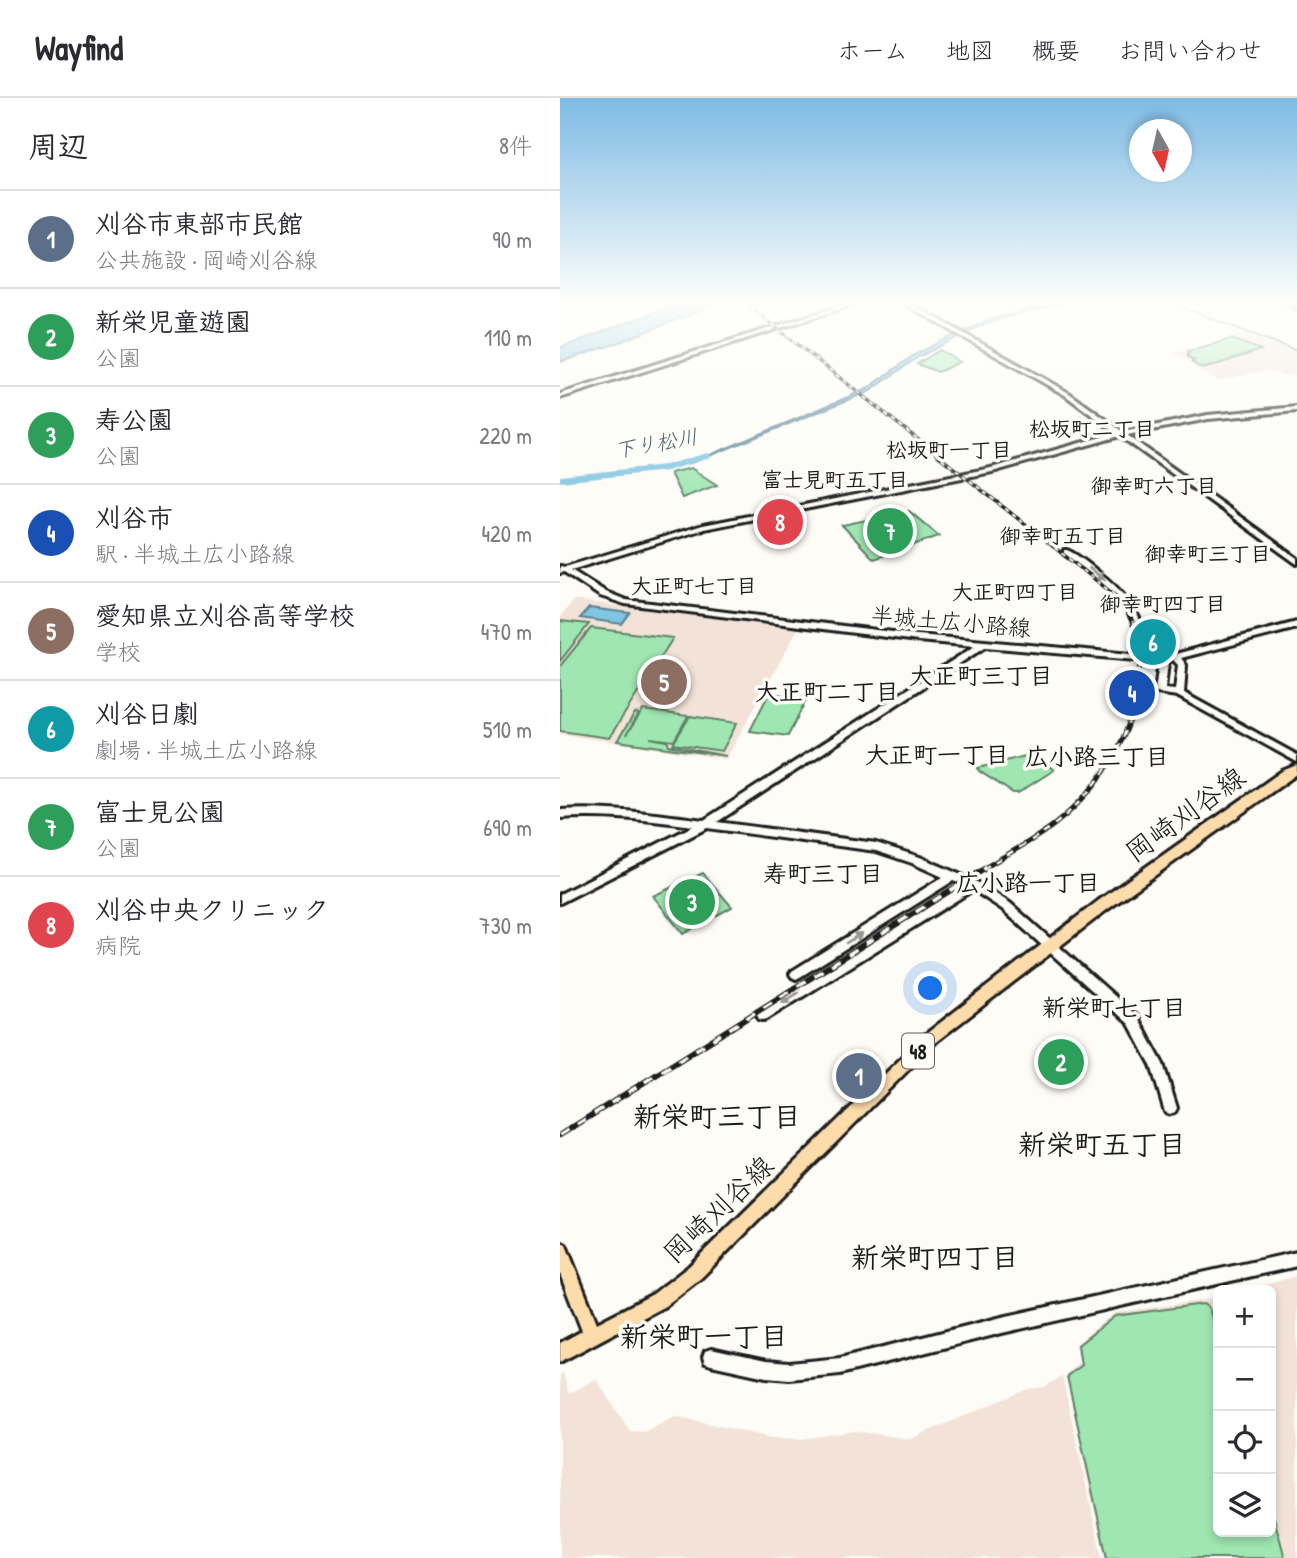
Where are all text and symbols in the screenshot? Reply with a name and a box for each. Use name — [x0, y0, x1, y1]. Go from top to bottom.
text: Wayfind — [35, 26, 123, 70]
text: ホーム — [837, 34, 908, 66]
text: 地図 — [946, 34, 994, 66]
text: 概要 — [1032, 34, 1080, 66]
text: お問い合わせ — [1118, 34, 1262, 66]
north arrow — [1129, 119, 1192, 182]
text: 周辺 — [28, 126, 88, 166]
text: 8件 — [499, 130, 532, 161]
text: 刈谷市東部市民館 — [95, 206, 303, 241]
text: 1 — [47, 224, 55, 255]
text: 90 m — [492, 224, 532, 255]
text: 公共施設 · 岡崎刈谷線 — [95, 244, 317, 275]
text: 新栄児童遊園 — [95, 304, 251, 339]
text: 2 — [46, 322, 56, 353]
text: 110 m — [484, 322, 532, 353]
text: 公園 — [95, 342, 141, 373]
text: 寿公園 — [95, 402, 173, 437]
district label: 松坂町二丁目 — [1029, 414, 1155, 443]
text: 3 — [46, 420, 56, 451]
text: 220 m — [479, 420, 532, 451]
water label: 下り松川 — [612, 421, 700, 465]
district label: 松坂町一丁目 — [886, 435, 1012, 464]
text: 公園 — [95, 440, 141, 471]
district label: 富士見町五丁目 — [762, 465, 909, 494]
district label: 御幸町六丁目 — [1091, 471, 1217, 500]
pin: 8 — [757, 496, 803, 548]
text: 刈谷市 — [95, 500, 173, 535]
pin: 7 — [867, 505, 913, 557]
text: 4 — [47, 518, 55, 549]
text: 420 m — [481, 518, 532, 549]
district label: 御幸町五丁目 — [1000, 521, 1126, 550]
text: 駅 · 半城土広小路線 — [95, 538, 294, 569]
district label: 御幸町三丁目 — [1145, 539, 1271, 568]
one-way arrow — [1087, 567, 1105, 582]
district label: 大正町七丁目 — [631, 571, 757, 600]
district label: 大正町四丁目 — [952, 577, 1078, 606]
district label: 御幸町四丁目 — [1100, 589, 1226, 618]
text: 愛知県立刈谷高等学校 — [95, 598, 355, 633]
street label: 半城土広小路線 — [869, 599, 1033, 643]
text: 5 — [46, 616, 56, 647]
text: 470 m — [481, 616, 532, 647]
pin: 6 — [1130, 616, 1176, 668]
text: 学校 — [95, 636, 141, 667]
pin: 5 — [641, 656, 687, 708]
district label: 大正町三丁目 — [909, 659, 1053, 691]
pin: 4 — [1109, 667, 1155, 719]
district label: 大正町二丁目 — [755, 675, 899, 707]
text: 刈谷日劇 — [95, 696, 199, 731]
text: 6 — [46, 714, 56, 745]
text: 510 m — [483, 714, 532, 745]
text: 劇場 · 半城土広小路線 — [95, 734, 317, 765]
district label: 大正町一丁目 — [865, 738, 1009, 770]
district label: 広小路三丁目 — [1025, 740, 1169, 772]
street label: 岡崎刈谷線 — [1117, 757, 1253, 871]
text: 富士見公園 — [95, 794, 225, 829]
text: 7 — [45, 812, 57, 843]
text: 690 m — [483, 812, 532, 843]
text: 公園 — [95, 832, 141, 863]
district label: 寿町三丁目 — [763, 857, 883, 889]
district label: 広小路一丁目 — [956, 866, 1100, 898]
pin: 3 — [669, 876, 715, 928]
text: 刈谷中央クリニック — [95, 892, 329, 927]
text: 8 — [46, 910, 56, 941]
text: 730 m — [479, 910, 532, 941]
text: 病院 — [95, 930, 141, 961]
one-way arrow — [844, 931, 863, 944]
your location — [913, 971, 947, 1005]
one-way arrow — [781, 991, 800, 1004]
district label: 新栄町七丁目 — [1042, 991, 1186, 1023]
road number: 48 — [902, 1034, 934, 1068]
pin: 2 — [1038, 1036, 1084, 1088]
pin: 1 — [836, 1050, 882, 1102]
district label: 新栄町三丁目 — [633, 1097, 801, 1135]
district label: 新栄町五丁目 — [1018, 1125, 1186, 1163]
street label: 岡崎刈谷線 — [654, 1147, 782, 1271]
district label: 新栄町四丁目 — [851, 1238, 1019, 1276]
map controls — [1213, 1285, 1276, 1537]
button: + — [1213, 1285, 1276, 1348]
district label: 新栄町一丁目 — [620, 1317, 788, 1355]
button: − — [1213, 1348, 1276, 1411]
button: locate — [1213, 1411, 1276, 1474]
button: layers — [1213, 1474, 1276, 1537]

